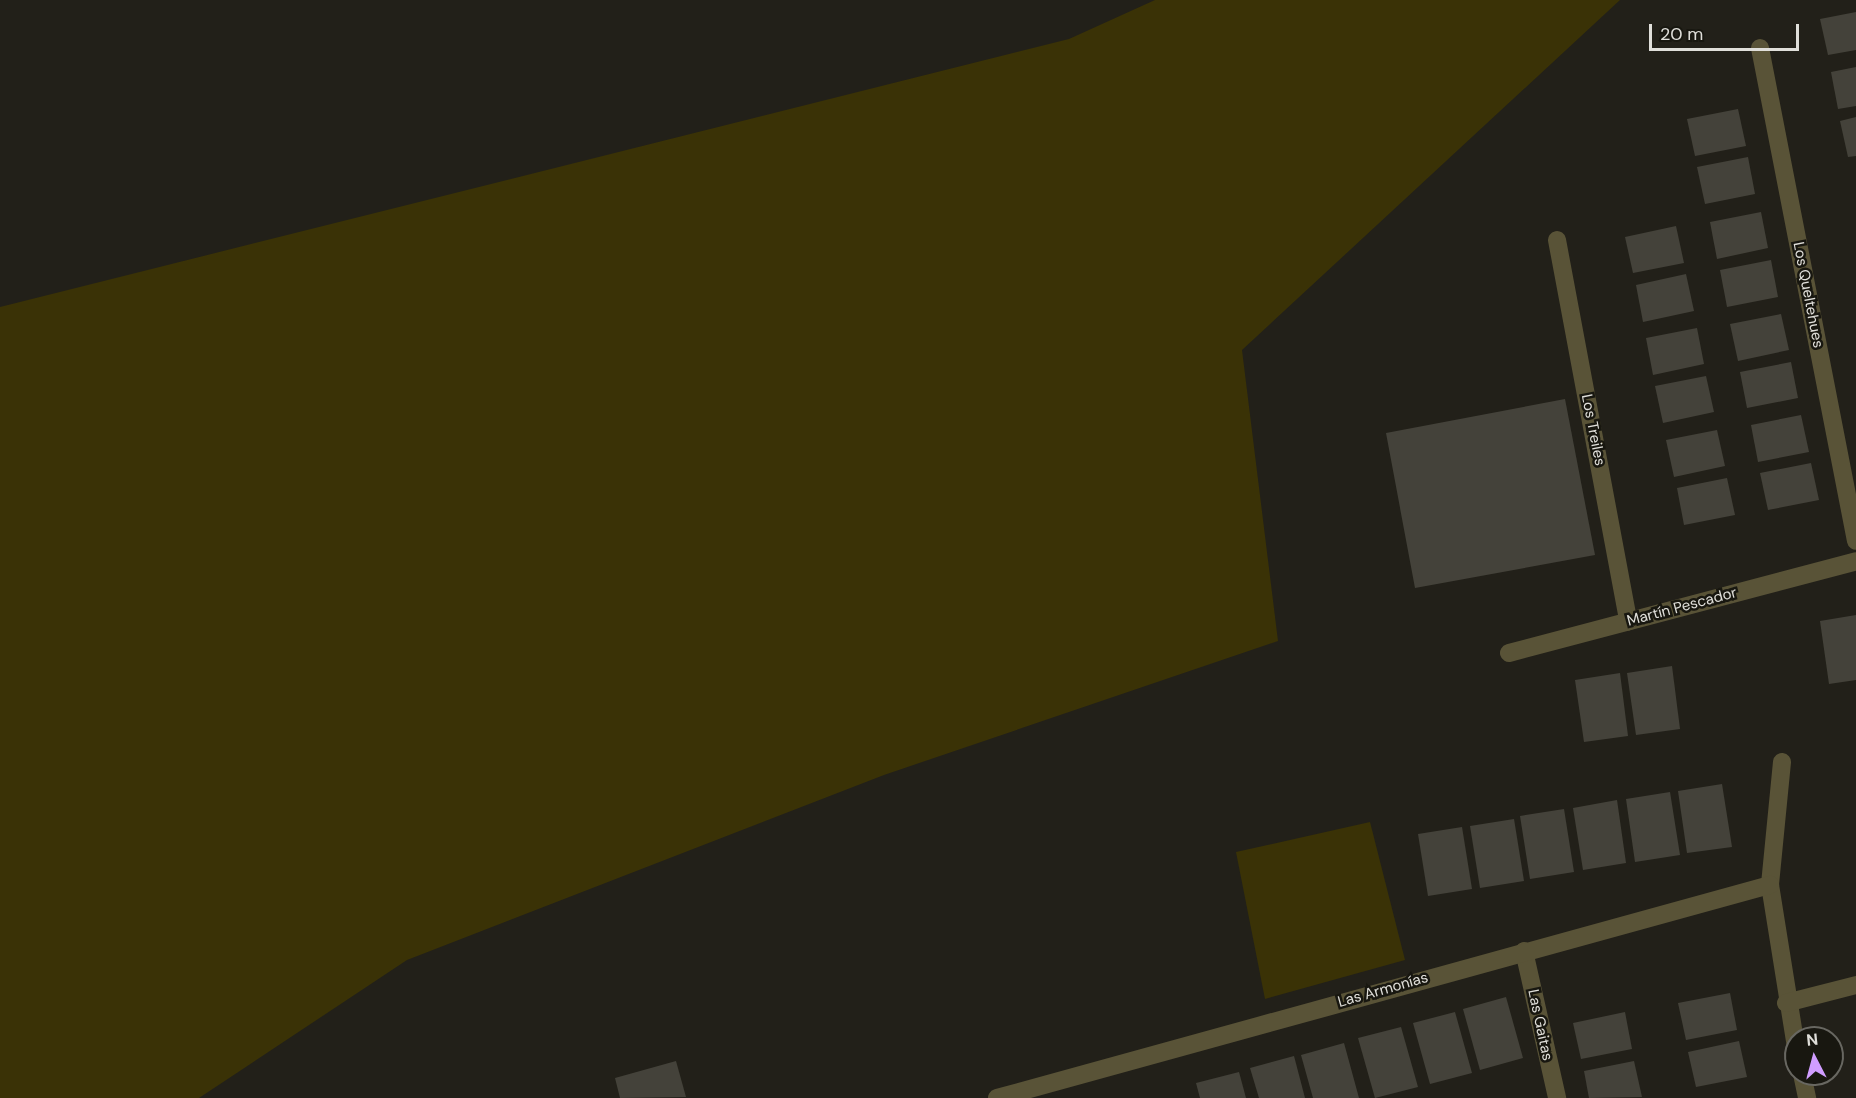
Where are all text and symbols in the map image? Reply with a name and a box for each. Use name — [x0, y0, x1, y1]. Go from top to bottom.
scale bar — [1652, 12, 1802, 50]
text: 20 m — [1660, 22, 1703, 46]
street label: Los Queltehues — [1789, 241, 1827, 349]
street label: Los Treiles — [1577, 393, 1609, 467]
street label: Martín Pescador — [1625, 584, 1739, 630]
street label: Las Armonías — [1336, 969, 1430, 1011]
street label: Las Gaitas — [1524, 988, 1556, 1062]
north arrow — [1784, 1026, 1844, 1086]
text: N — [1805, 1029, 1819, 1051]

